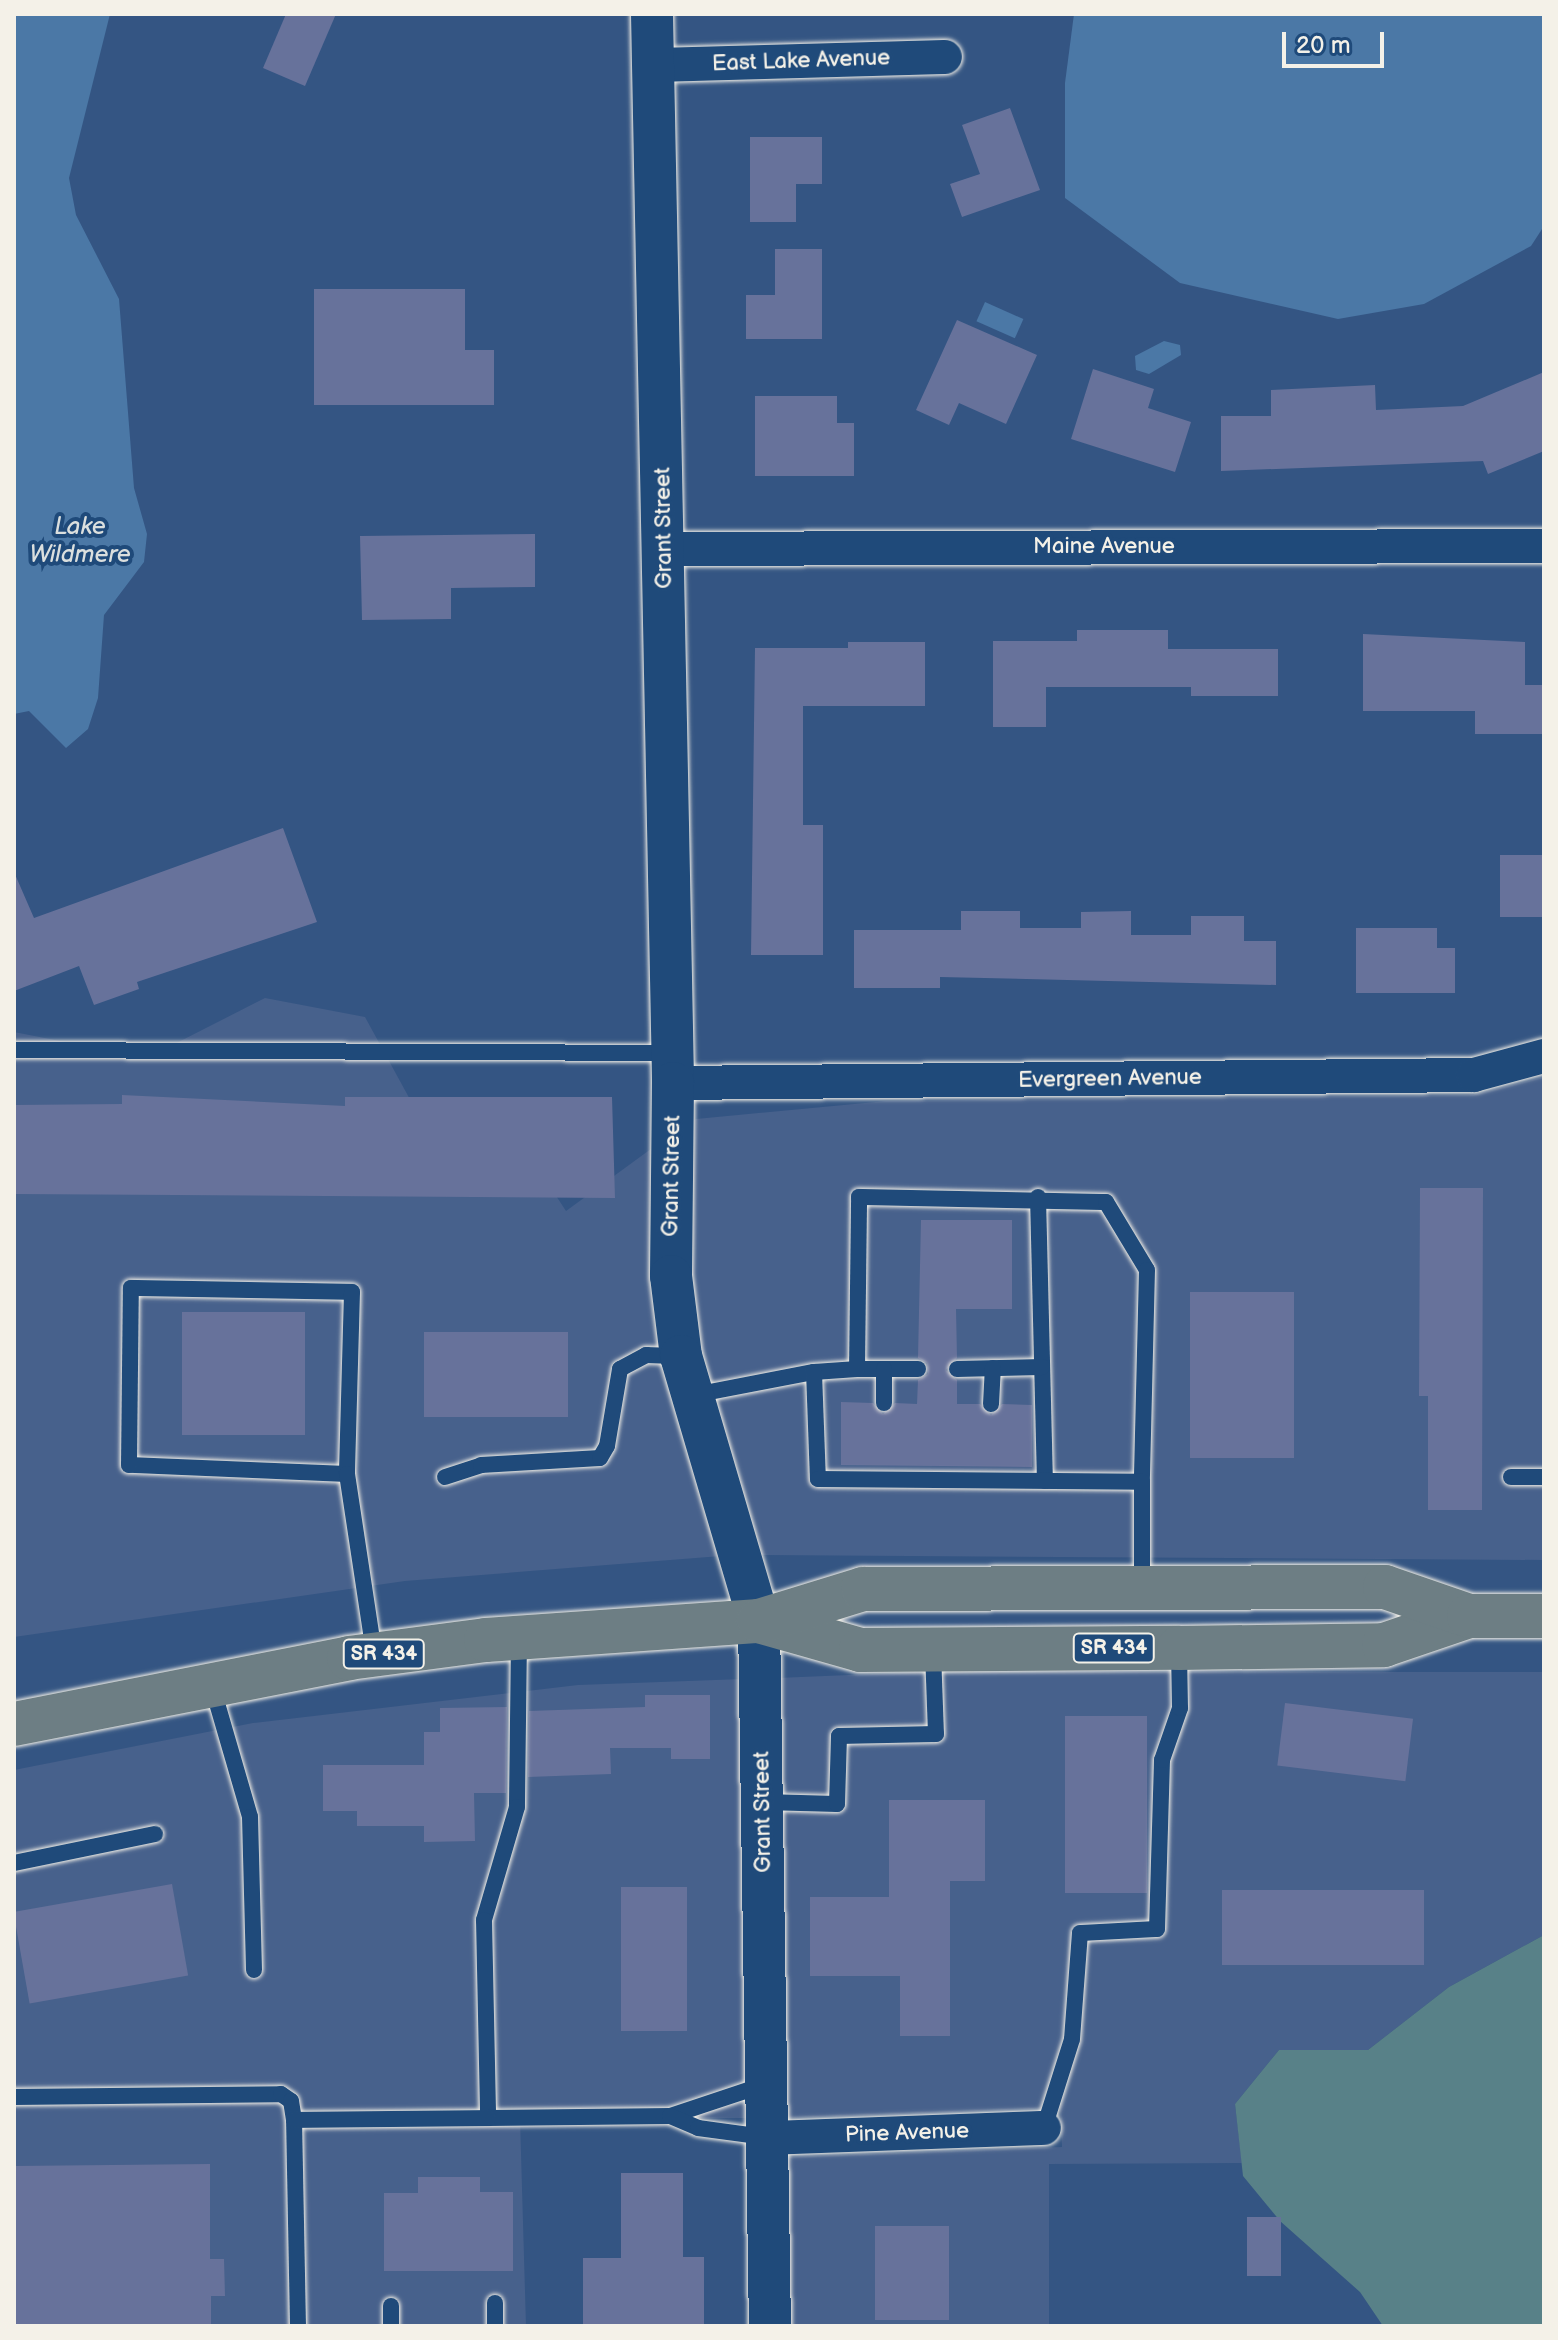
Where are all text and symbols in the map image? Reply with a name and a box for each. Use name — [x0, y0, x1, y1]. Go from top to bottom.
scale bar — [1286, 16, 1388, 66]
text: 20 m — [1296, 31, 1351, 60]
street label: East Lake Avenue — [711, 45, 891, 77]
street label: Grant Street — [650, 467, 678, 589]
water label: Lake Wildmere — [29, 513, 131, 569]
street label: Maine Avenue — [1033, 534, 1175, 560]
street label: Evergreen Avenue — [1018, 1064, 1202, 1094]
street label: Grant Street — [658, 1115, 686, 1237]
road number: SR 434 — [1072, 1632, 1156, 1664]
road number: SR 434 — [342, 1638, 426, 1670]
street label: Grant Street — [749, 1751, 777, 1873]
street label: Pine Avenue — [844, 2118, 970, 2148]

